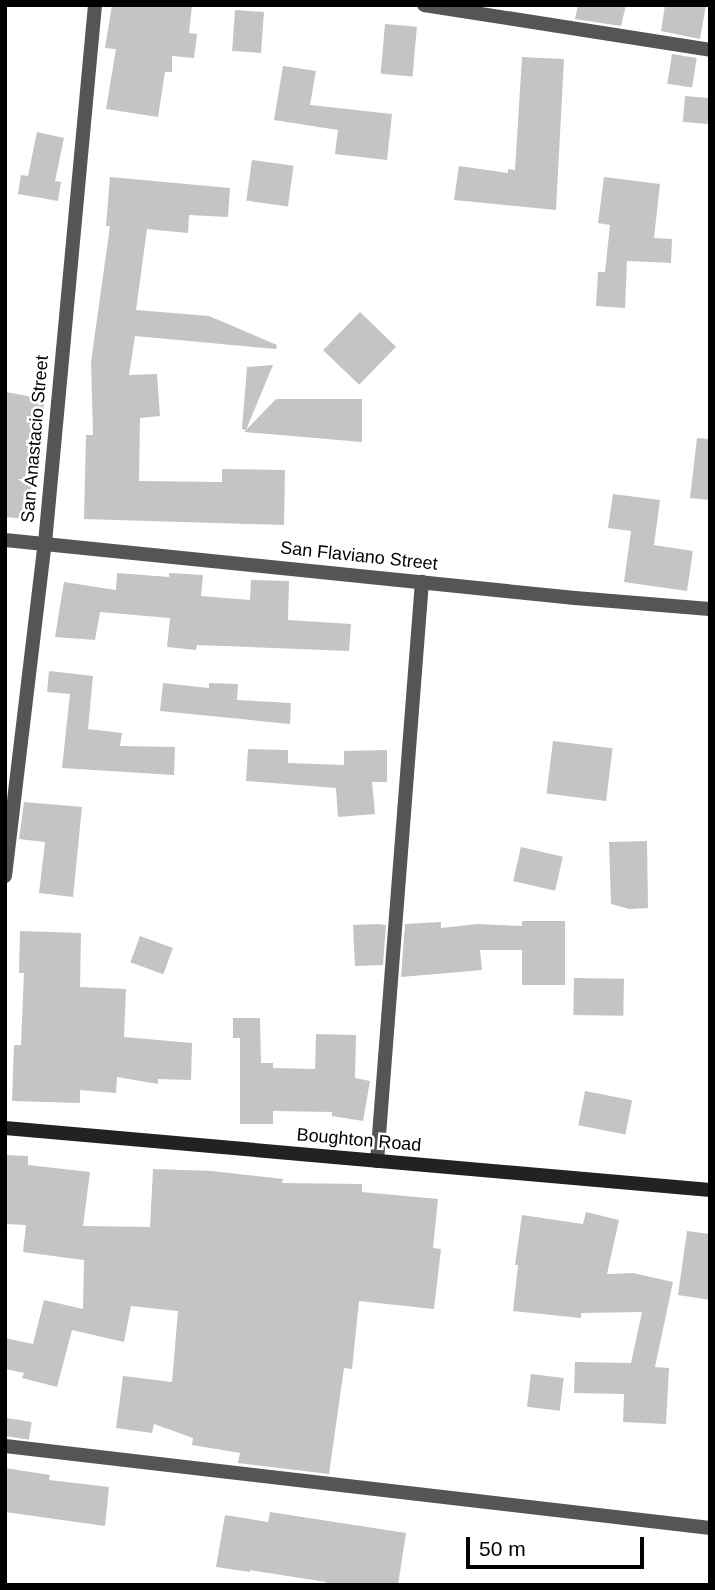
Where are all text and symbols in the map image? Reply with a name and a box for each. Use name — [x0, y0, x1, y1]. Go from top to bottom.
street label: San Anastacio Street — [17, 354, 53, 524]
street label: San Flaviano Street — [279, 537, 439, 575]
street label: Boughton Road — [296, 1124, 422, 1156]
scale bar — [470, 1524, 648, 1568]
text: 50 m — [479, 1537, 526, 1560]

